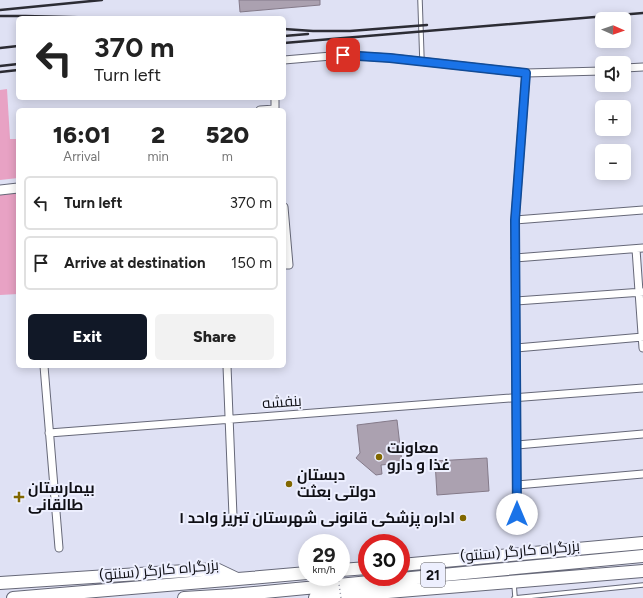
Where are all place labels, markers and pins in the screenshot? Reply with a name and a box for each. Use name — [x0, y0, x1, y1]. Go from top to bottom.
pin — [326, 38, 360, 72]
place label: معاونت غذا و دارو — [387, 439, 450, 474]
marker: معاونت غذا و دارو — [374, 452, 384, 462]
place label: دبستان دولتی بعثت — [297, 466, 376, 501]
place label: بیمارستان طالقانی — [28, 479, 95, 514]
marker: دبستان دولتی بعثت — [284, 479, 294, 489]
marker: بیمارستان طالقانی — [13, 491, 25, 503]
place label: اداره پزشکی قانونی شهرستان تبریز واحد ۱ — [179, 509, 455, 529]
marker: اداره پزشکی قانونی شهرستان تبریز واحد ۱ — [458, 513, 468, 523]

